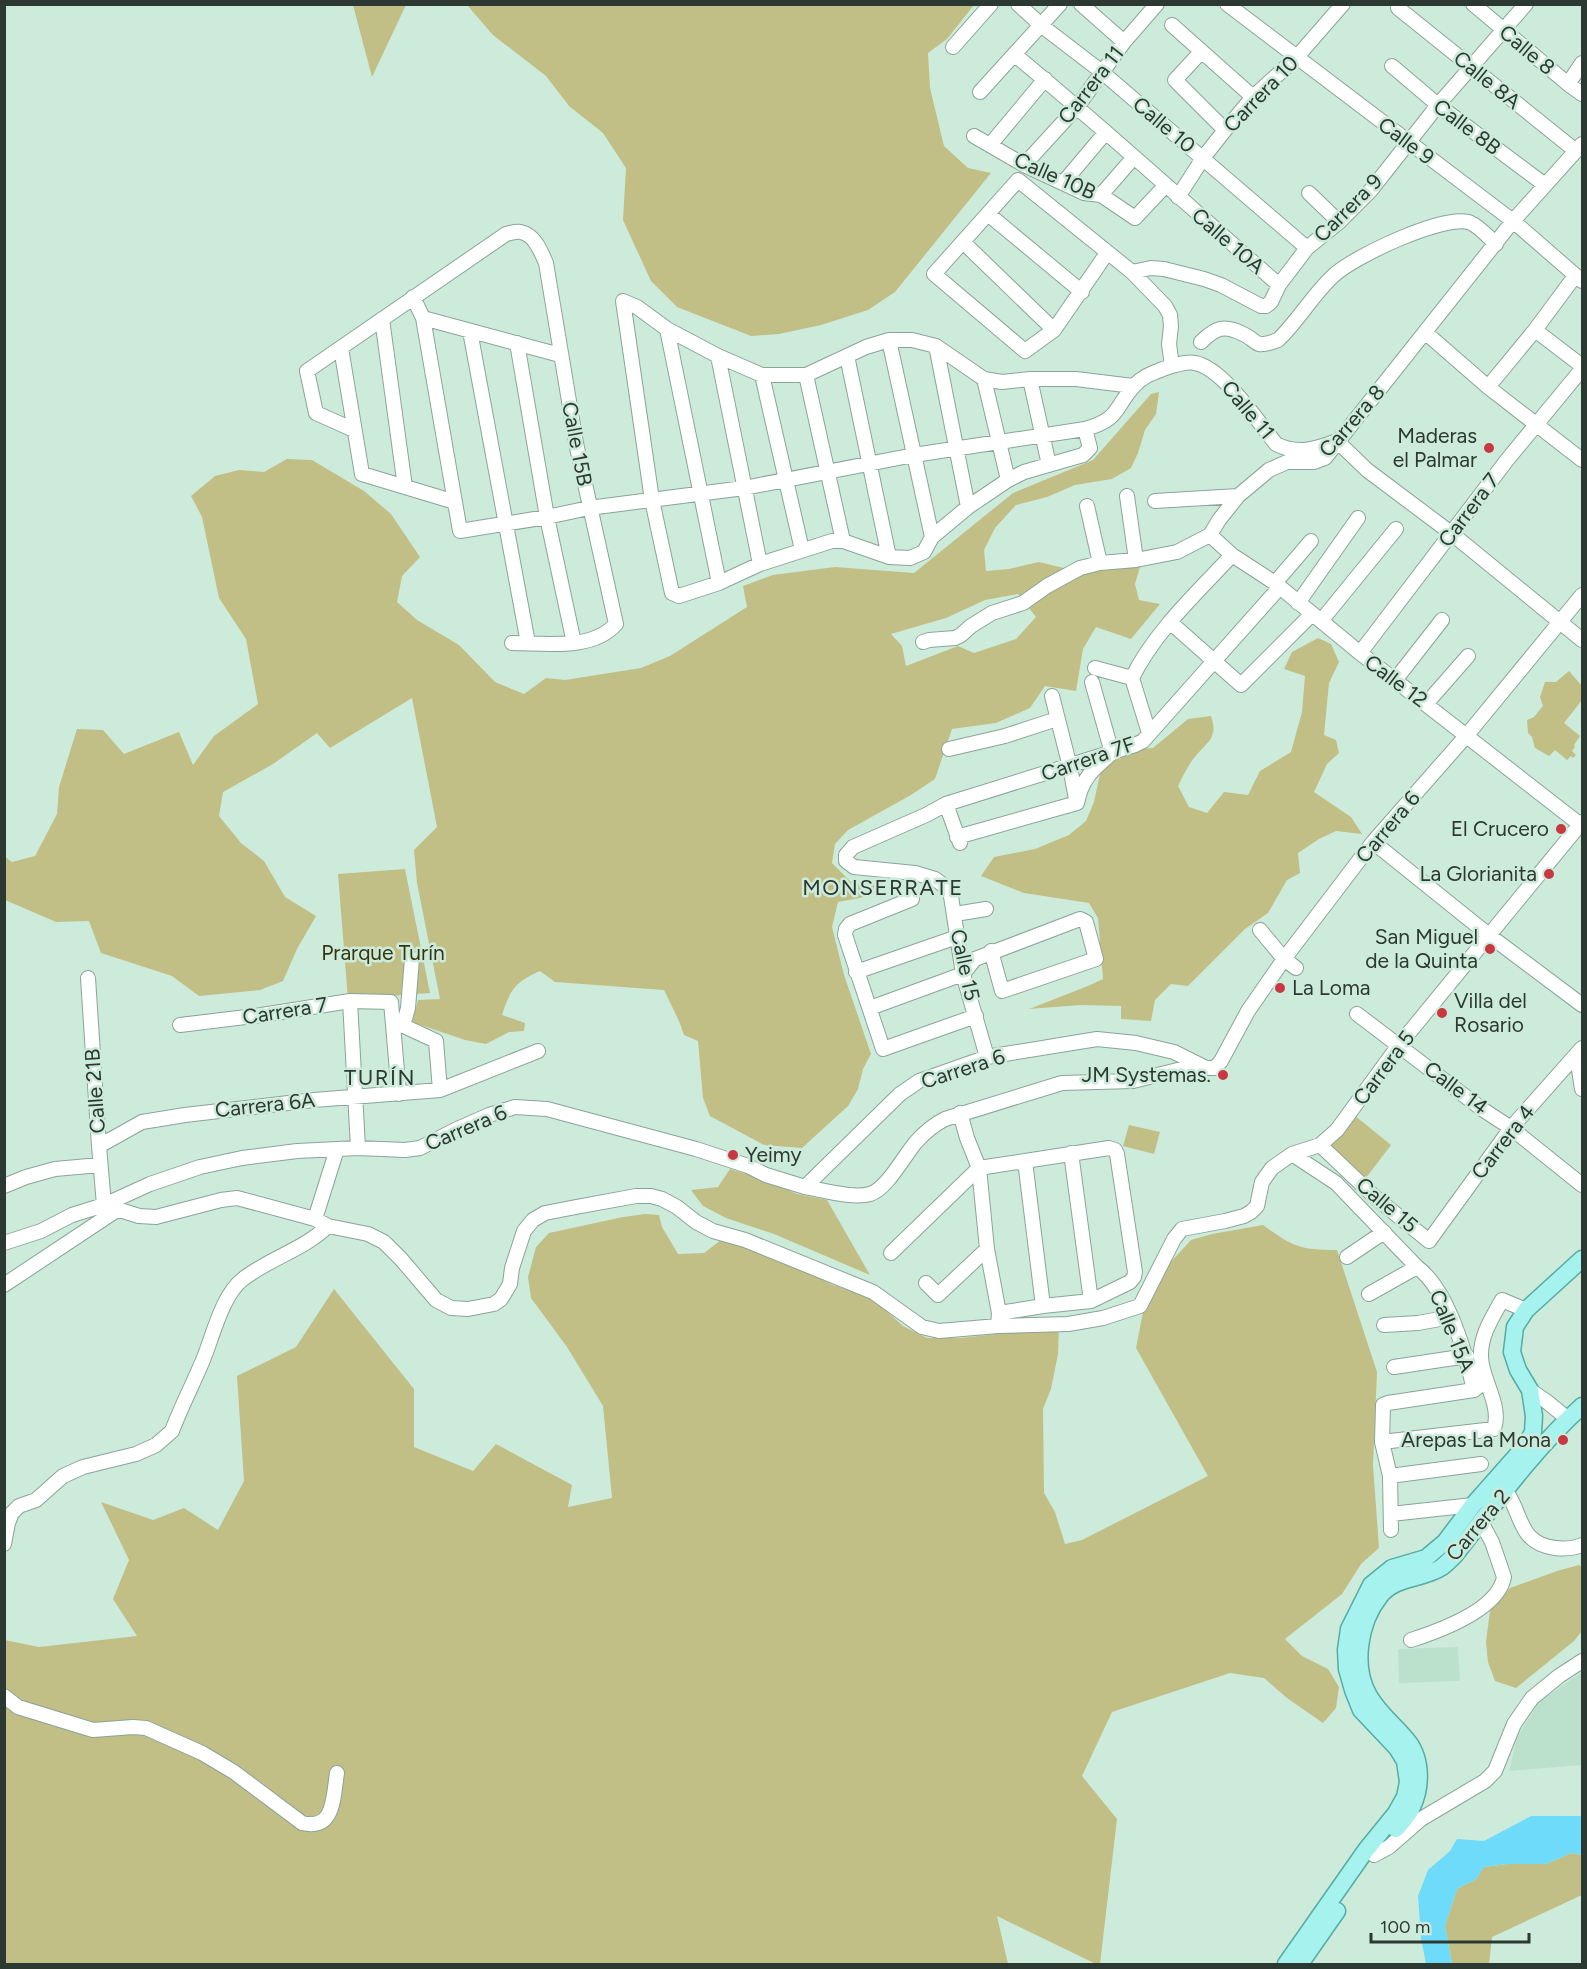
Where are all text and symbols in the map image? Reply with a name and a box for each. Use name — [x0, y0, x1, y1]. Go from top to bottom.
street label: Calle 8 — [1495, 19, 1560, 80]
street label: Carrera 11 — [1052, 41, 1129, 129]
street label: Calle 8A — [1449, 45, 1526, 114]
street label: Carrera 10 — [1218, 50, 1303, 137]
street label: Calle 10 — [1128, 91, 1201, 158]
street label: Calle 8B — [1429, 93, 1506, 160]
street label: Calle 9 — [1373, 111, 1439, 170]
street label: Calle 10B — [1011, 146, 1100, 205]
street label: Carrera 9 — [1308, 168, 1387, 247]
street label: Calle 10A — [1187, 202, 1270, 279]
street label: Calle 11 — [1217, 375, 1280, 444]
street label: Carrera 8 — [1314, 379, 1390, 462]
street label: Calle 15B — [557, 400, 598, 488]
place label: Maderas el Palmar — [1393, 423, 1477, 472]
marker: Maderas el Palmar — [1482, 441, 1496, 455]
street label: Carrera 7 — [1433, 468, 1504, 551]
street label: Calle 12 — [1360, 649, 1433, 712]
street label: Carrera 7F — [1038, 731, 1138, 786]
street label: Carrera 6 — [1350, 785, 1425, 868]
place label: El Crucero — [1451, 816, 1549, 841]
marker: El Crucero — [1554, 822, 1568, 836]
place label: La Glorianita — [1420, 861, 1537, 886]
marker: La Glorianita — [1542, 867, 1556, 881]
district label: MONSERRATE — [802, 874, 964, 901]
place label: San Miguel de la Quinta — [1365, 924, 1478, 973]
street label: Calle 15 — [946, 927, 985, 1003]
park label: Prarque Turín — [321, 940, 445, 965]
marker: San Miguel de la Quinta — [1483, 942, 1497, 956]
place label: La Loma — [1292, 975, 1371, 1000]
marker: La Loma — [1273, 981, 1287, 995]
place label: Villa del Rosario — [1454, 988, 1527, 1037]
street label: Carrera 7 — [241, 991, 329, 1030]
marker: Villa del Rosario — [1435, 1006, 1449, 1020]
street label: Carrera 5 — [1348, 1026, 1420, 1110]
street label: Carrera 6 — [918, 1043, 1008, 1094]
street label: Calle 21B — [79, 1048, 110, 1134]
street label: Calle 14 — [1419, 1056, 1493, 1120]
place label: JM Systemas. — [1081, 1062, 1211, 1087]
district label: TURÍN — [344, 1064, 416, 1091]
marker: JM Systemas. — [1216, 1068, 1230, 1082]
street label: Carrera 6A — [214, 1087, 316, 1122]
street label: Carrera 6 — [421, 1099, 511, 1156]
street label: Carrera 4 — [1466, 1099, 1539, 1184]
place label: Yeimy — [745, 1142, 802, 1167]
marker: Yeimy — [726, 1148, 740, 1162]
street label: Calle 15 — [1352, 1172, 1423, 1237]
street label: Calle 15A — [1425, 1286, 1480, 1376]
place label: Arepas La Mona — [1401, 1427, 1551, 1452]
marker: Arepas La Mona — [1556, 1433, 1570, 1447]
street label: Carrera 2 — [1440, 1484, 1515, 1566]
scale bar — [1371, 1906, 1528, 1944]
text: 100 m — [1380, 1916, 1430, 1938]

